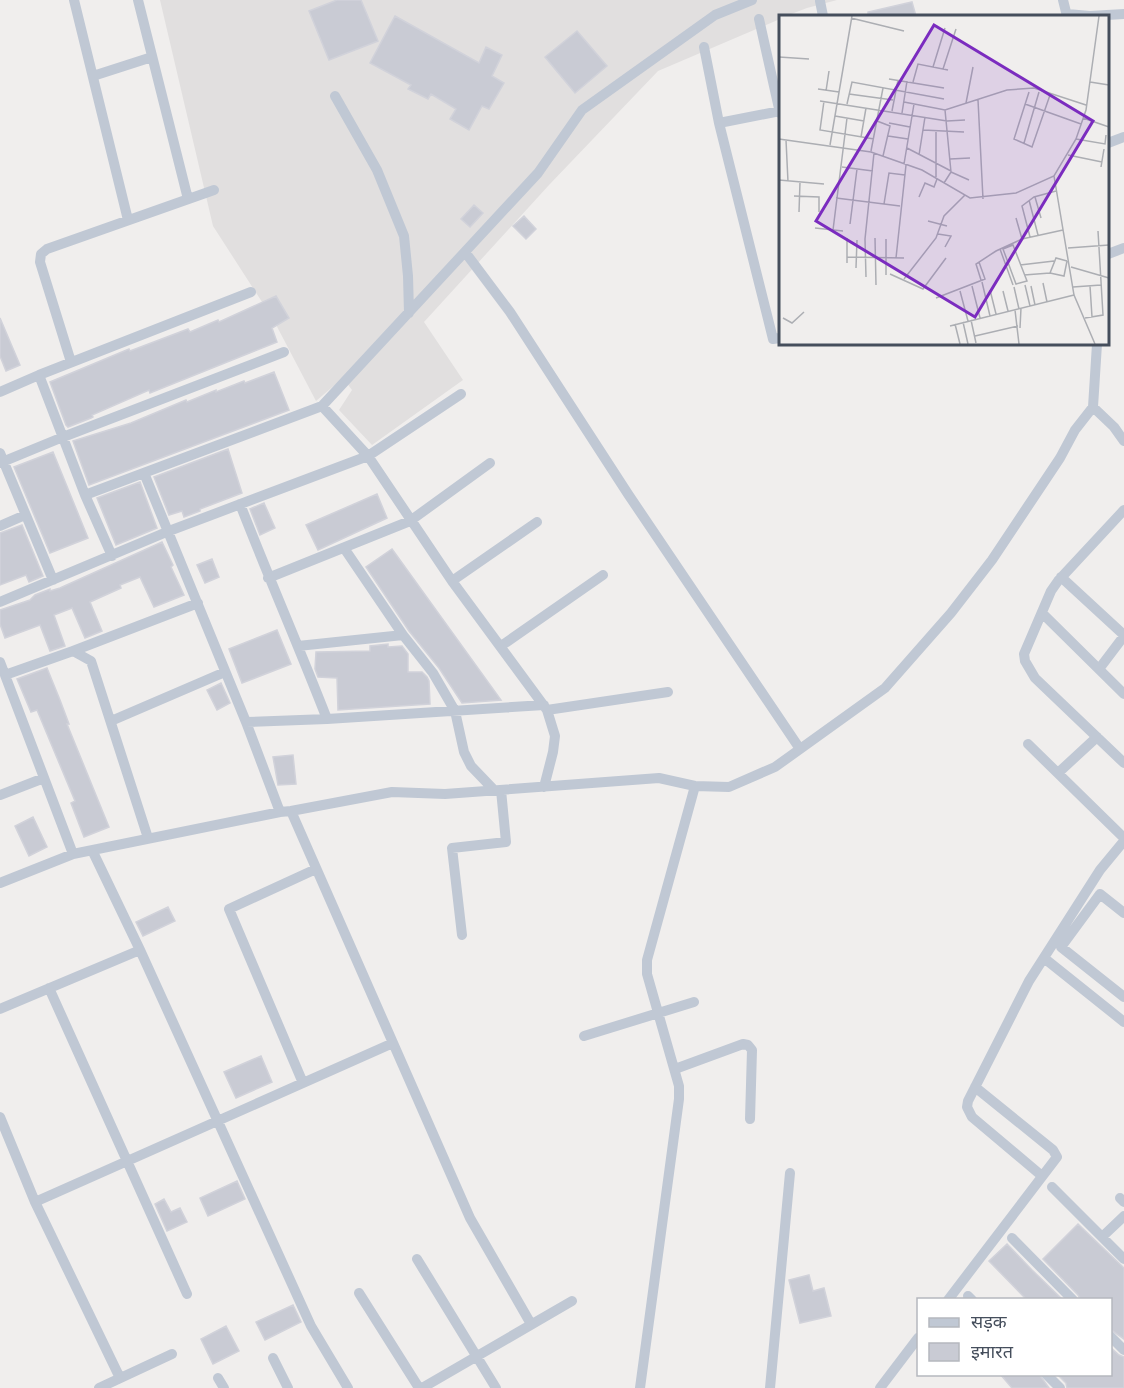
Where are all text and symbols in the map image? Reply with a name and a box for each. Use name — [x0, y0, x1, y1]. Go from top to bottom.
inset map — [779, 15, 1109, 345]
legend — [917, 1298, 1112, 1376]
text: सड़क — [971, 1312, 1008, 1333]
text: इमारत — [971, 1342, 1014, 1363]

